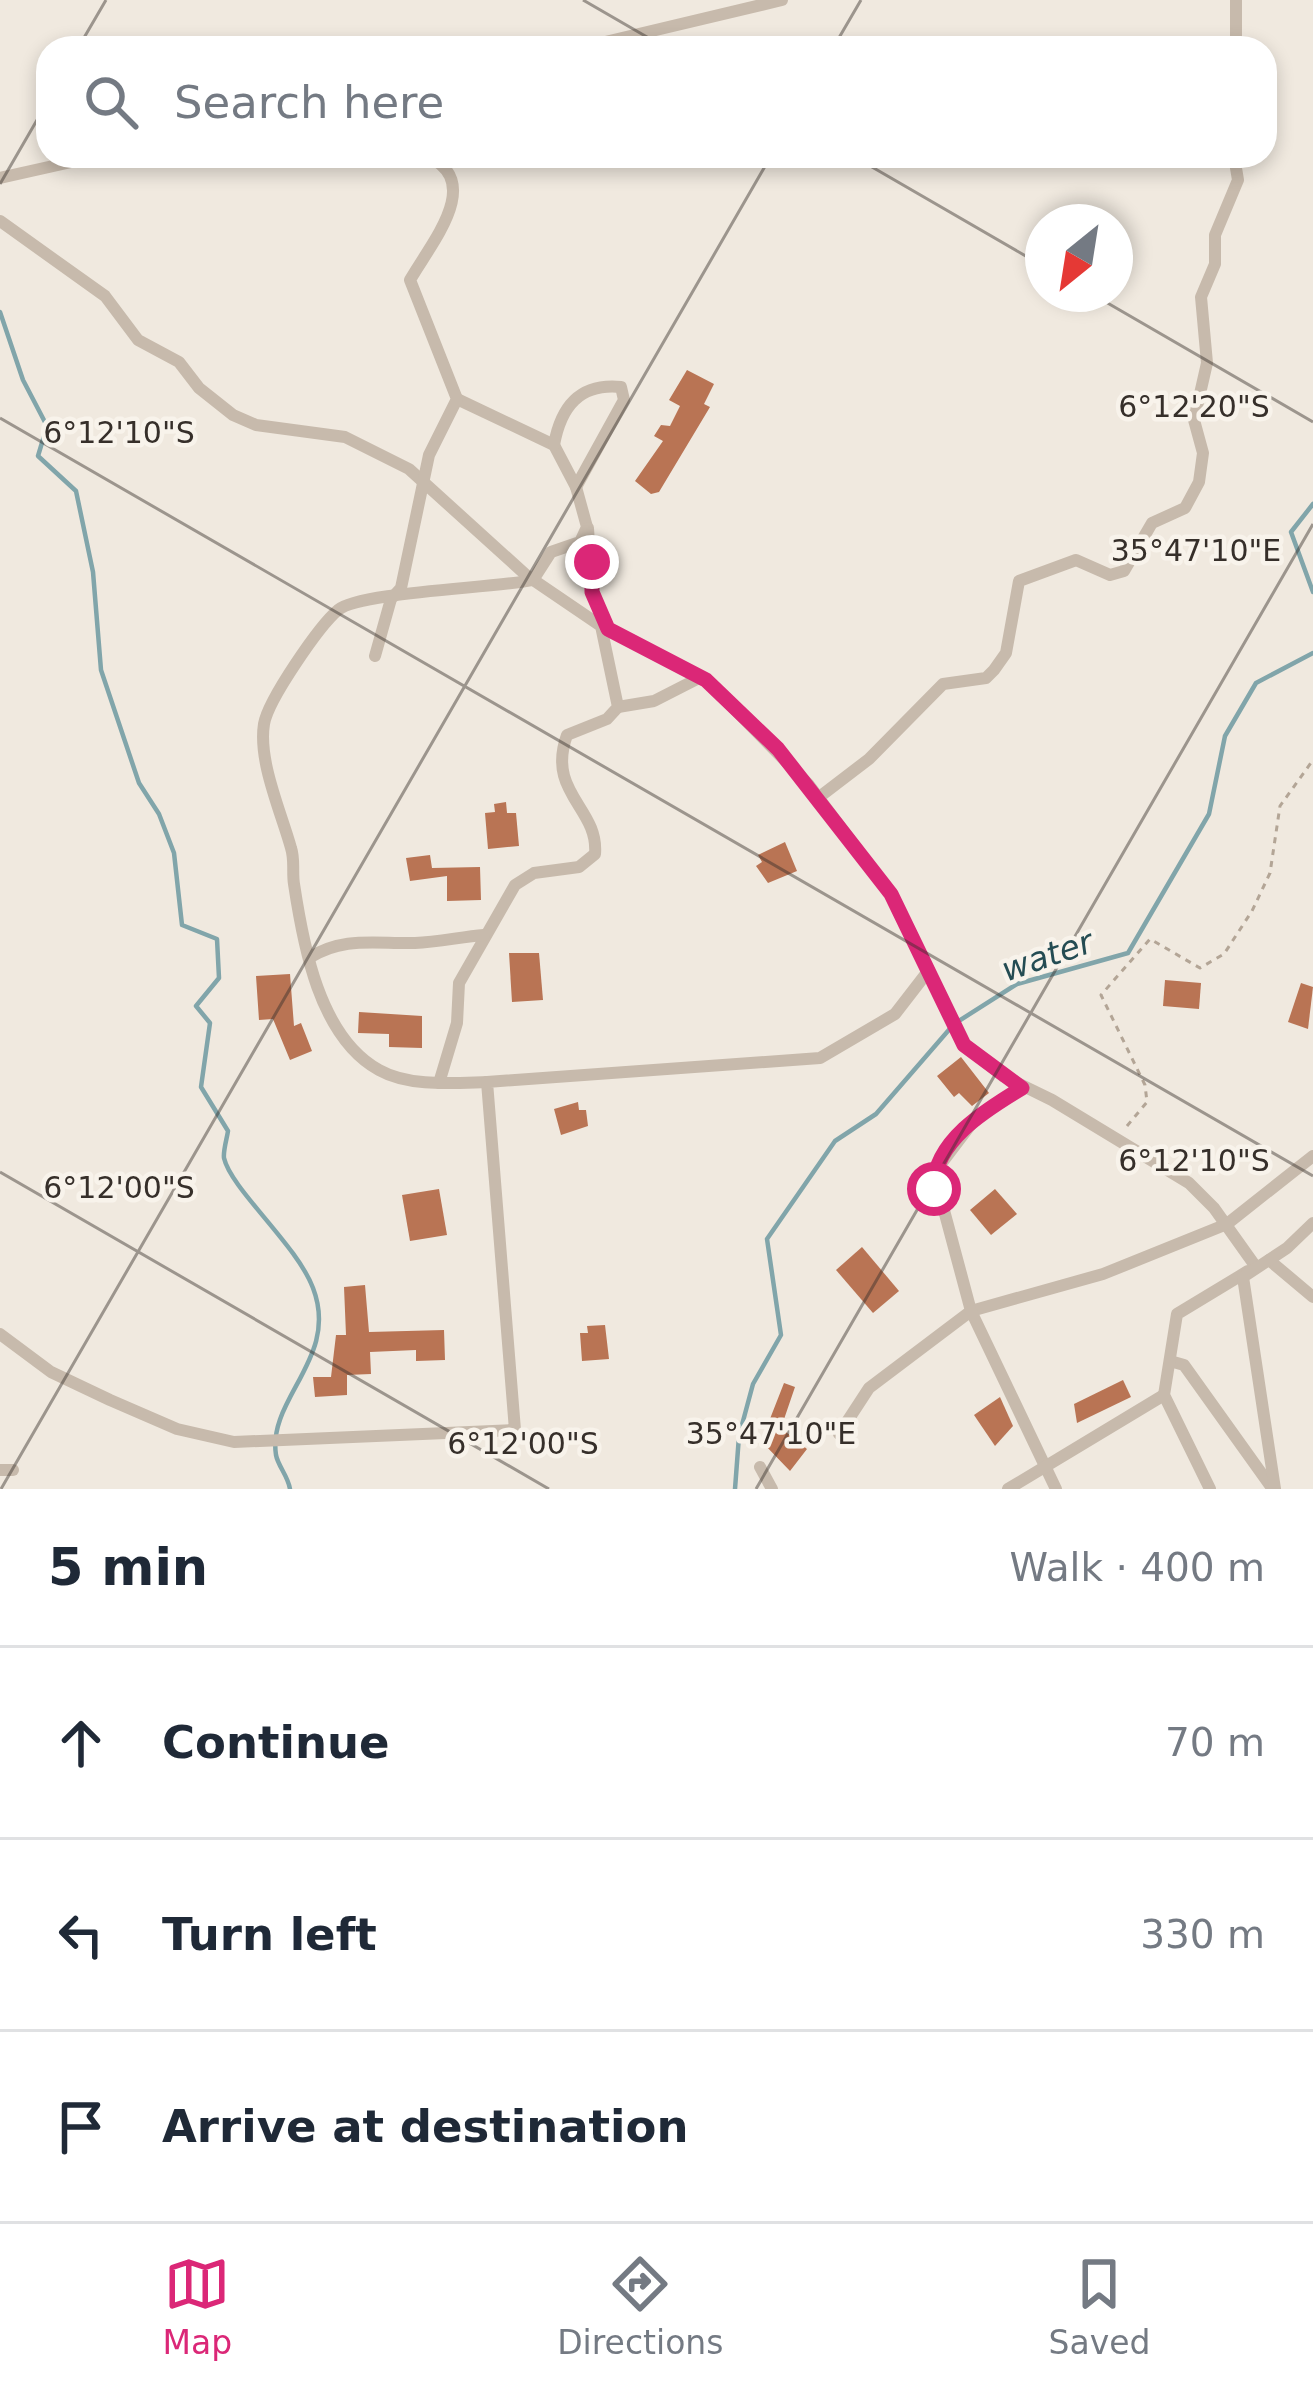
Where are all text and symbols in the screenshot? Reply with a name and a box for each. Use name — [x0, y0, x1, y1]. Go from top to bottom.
search box — [36, 36, 1277, 168]
icon: search — [78, 69, 144, 135]
text: Search here — [174, 76, 444, 129]
north arrow — [1025, 204, 1133, 312]
text: 6°12'20"S — [1118, 389, 1270, 424]
text: 6°12'10"S — [43, 415, 195, 450]
text: 35°47'10"E — [1111, 533, 1281, 568]
route end — [565, 535, 619, 589]
water label: water — [996, 921, 1100, 989]
text: 6°12'10"S — [1118, 1143, 1270, 1178]
route start — [907, 1162, 961, 1216]
text: 6°12'00"S — [43, 1170, 195, 1205]
text: 35°47'10"E — [686, 1416, 856, 1451]
text: 6°12'00"S — [447, 1426, 599, 1461]
text: 5 min — [48, 1538, 208, 1597]
text: Walk · 400 m — [1010, 1545, 1265, 1590]
icon: ahead — [48, 1710, 114, 1776]
text: Continue — [162, 1716, 390, 1769]
text: 70 m — [1165, 1720, 1265, 1765]
icon: left — [48, 1902, 114, 1968]
text: Turn left — [162, 1908, 377, 1961]
text: 330 m — [1140, 1912, 1265, 1957]
icon: arrive — [48, 2094, 114, 2160]
text: Arrive at destination — [162, 2100, 688, 2153]
tab: Map — [163, 2251, 232, 2362]
tab: Directions — [557, 2251, 723, 2362]
tab: Saved — [1049, 2251, 1150, 2362]

